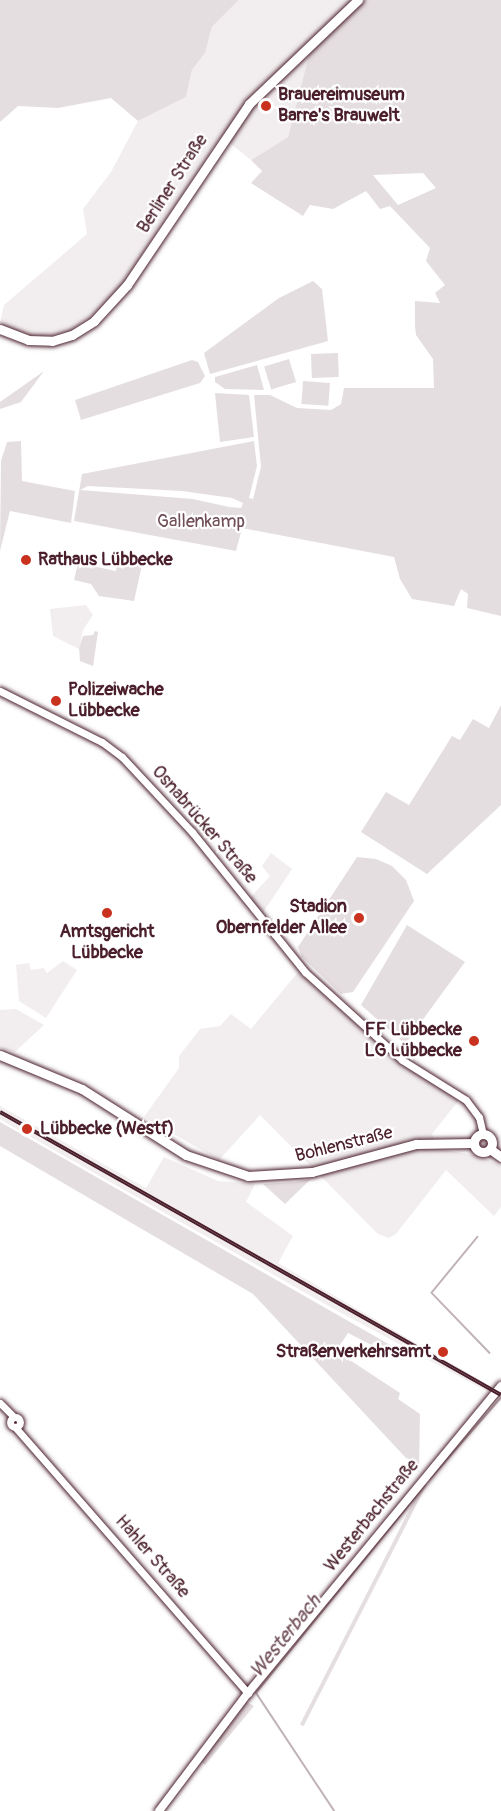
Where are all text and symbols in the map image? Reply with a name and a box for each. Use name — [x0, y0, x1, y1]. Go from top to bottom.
place label: Brauereimuseum Barre's Brauwelt — [278, 85, 405, 128]
marker: Brauereimuseum Barre's Brauwelt — [259, 99, 273, 113]
street label: Berliner Straße — [133, 131, 213, 237]
park label: Gallenkamp — [157, 511, 245, 533]
place label: Rathaus Lübbecke — [38, 549, 173, 571]
marker: Rathaus Lübbecke — [19, 553, 33, 567]
place label: Polizeiwache Lübbecke — [68, 680, 164, 722]
marker: Polizeiwache Lübbecke — [49, 694, 63, 708]
street label: Osnabrücker Straße — [147, 761, 261, 889]
place label: Stadion Obernfelder Allee — [216, 897, 347, 940]
marker: Amtsgericht Lübbecke — [100, 906, 114, 920]
marker: Stadion Obernfelder Allee — [352, 911, 366, 925]
place label: Amtsgericht Lübbecke — [59, 922, 155, 964]
place label: FF Lübbecke LG Lübbecke — [364, 1020, 462, 1062]
marker: FF Lübbecke LG Lübbecke — [467, 1034, 481, 1048]
place label: Lübbecke (Westf) — [40, 1118, 174, 1140]
marker: Lübbecke (Westf) — [18, 1120, 36, 1138]
street label: Bohlenstraße — [293, 1122, 395, 1168]
place label: Straßenverkehrsamt — [276, 1341, 431, 1363]
marker: Straßenverkehrsamt — [436, 1345, 450, 1359]
street label: Westerbachstraße — [320, 1455, 424, 1577]
street label: Hahler Straße — [110, 1511, 194, 1603]
water label: Westerbach — [244, 1590, 326, 1682]

